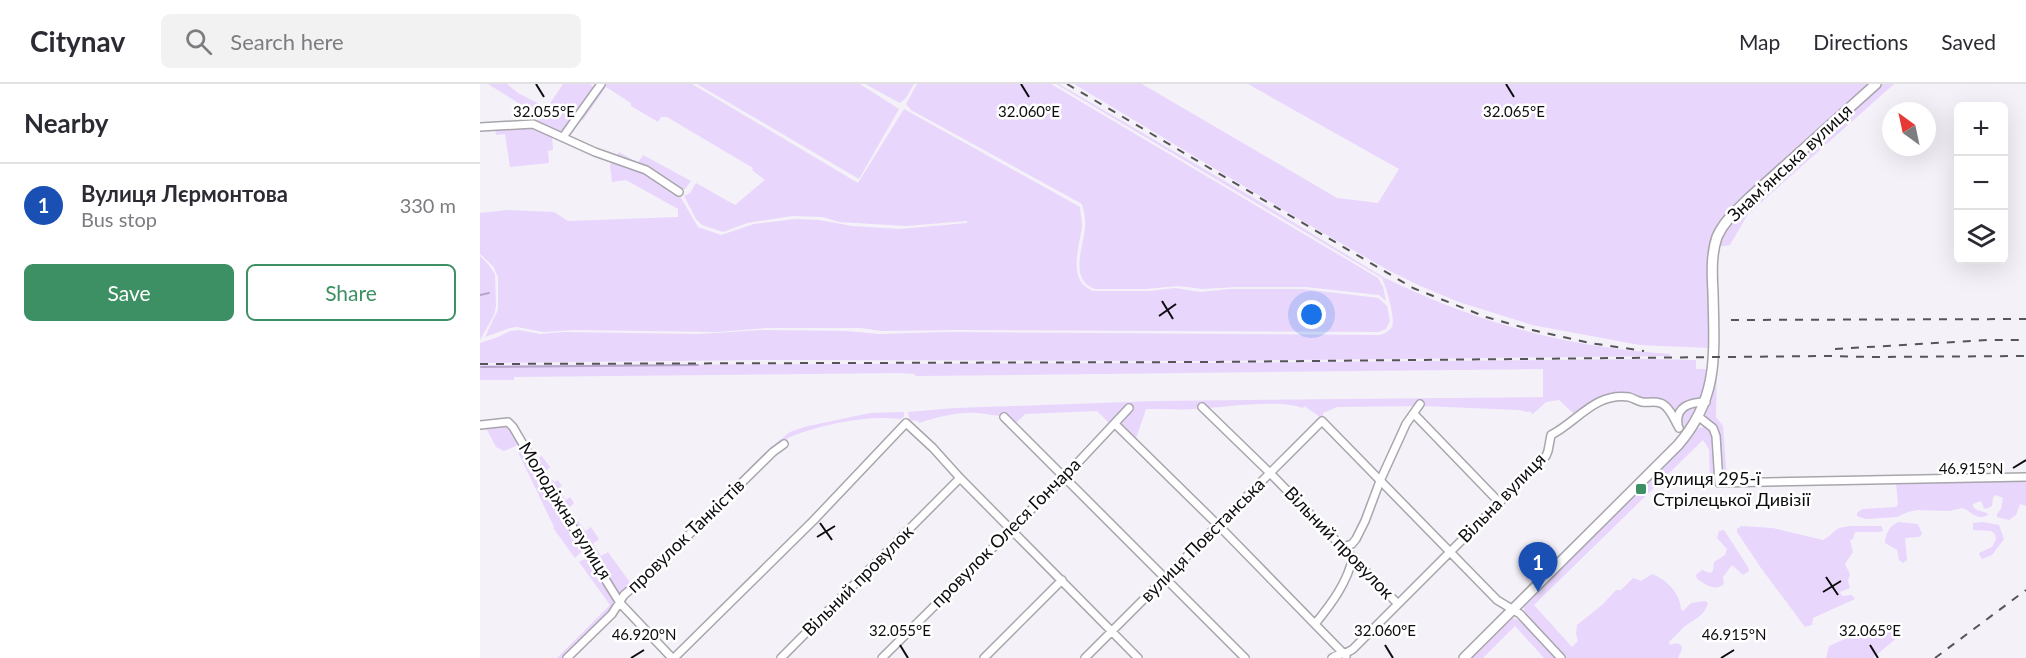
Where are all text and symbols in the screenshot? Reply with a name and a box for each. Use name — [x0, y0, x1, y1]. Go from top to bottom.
search box — [161, 14, 581, 68]
text: Citynav — [30, 24, 125, 58]
icon: search — [182, 25, 215, 58]
text: Search here — [230, 28, 344, 55]
text: Map — [1739, 29, 1780, 54]
text: Directions — [1813, 29, 1908, 54]
text: Saved — [1941, 29, 1996, 54]
street label: Знам'янська вулиця — [1722, 99, 1856, 226]
text: 32.055°E — [513, 102, 575, 120]
text: 32.060°E — [998, 102, 1060, 120]
text: 32.065°E — [1483, 102, 1545, 120]
north arrow — [1882, 102, 1936, 156]
map controls — [1954, 102, 2008, 264]
button: + — [1954, 102, 2008, 156]
text: Nearby — [24, 107, 109, 139]
button: − — [1954, 156, 2008, 210]
text: Вулиця Лєрмонтова — [81, 180, 288, 207]
text: 1 — [38, 193, 49, 217]
text: 330 m — [400, 193, 456, 217]
text: Bus stop — [81, 207, 157, 231]
button: layers — [1954, 210, 2008, 264]
button: Save — [24, 264, 234, 321]
button: Share — [246, 264, 456, 321]
your location — [1297, 300, 1326, 329]
street label: Молодіжна вулиця — [515, 438, 617, 583]
street label: Вільна вулиця — [1453, 448, 1550, 547]
street label: провулок Олеся Гончара — [926, 453, 1085, 612]
text: 46.915°N — [1939, 459, 2003, 477]
place label: Вулиця 295-ї Стрілецької Дивізії — [1653, 467, 1811, 510]
street label: вулиця Повстанська — [1136, 473, 1269, 606]
street label: провулок Танкістів — [622, 474, 749, 597]
street label: Вільний провулок — [1280, 481, 1400, 604]
marker: Вулиця 295-ї Стрілецької Дивізії — [1634, 482, 1648, 496]
street label: Вільний провулок — [797, 520, 918, 640]
pin: 1 — [1518, 542, 1558, 592]
text: 32.055°E — [869, 621, 931, 639]
text: 32.060°E — [1354, 621, 1416, 639]
text: 32.065°E — [1839, 621, 1901, 639]
text: 46.920°N — [612, 625, 676, 643]
text: 46.915°N — [1702, 625, 1766, 643]

